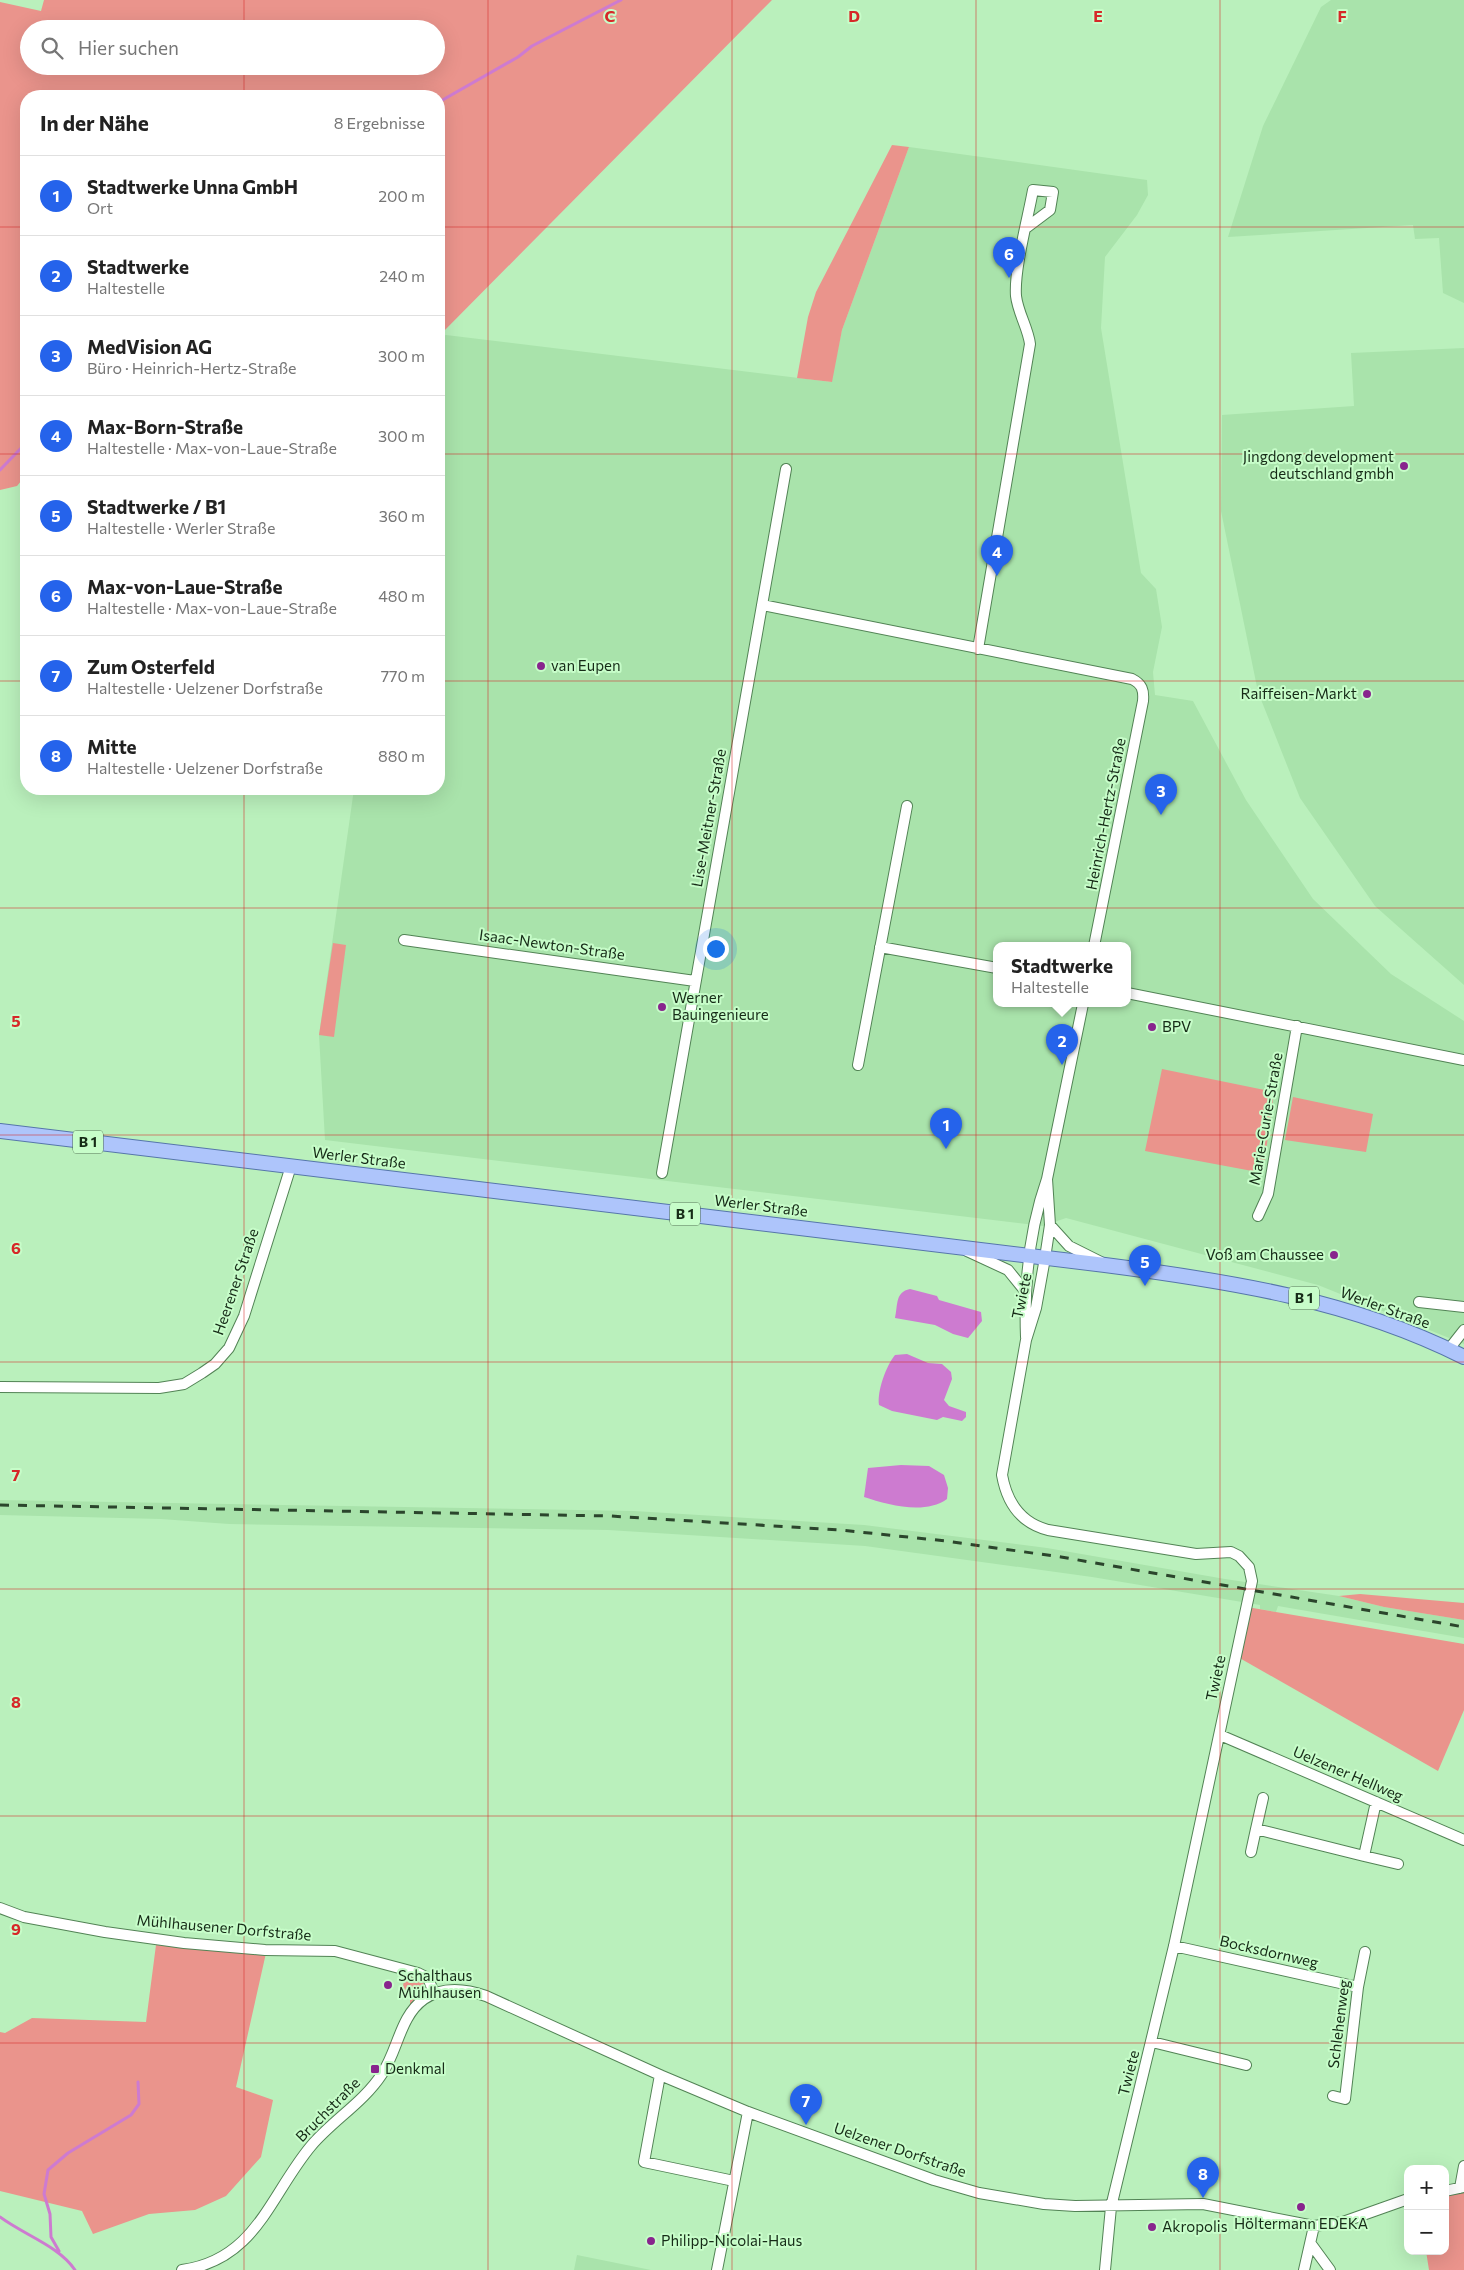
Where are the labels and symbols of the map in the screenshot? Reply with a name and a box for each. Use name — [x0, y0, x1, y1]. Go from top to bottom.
text: C — [605, 6, 616, 25]
text: D — [848, 6, 860, 25]
text: E — [1093, 6, 1103, 25]
text: F — [1337, 6, 1347, 25]
pin: 6 — [993, 237, 1025, 278]
place label: Jingdong development deutschland gmbh — [1243, 447, 1394, 482]
marker: Jingdong development deutschland gmbh — [1398, 460, 1410, 472]
pin: 4 — [981, 535, 1013, 576]
place label: van Eupen — [551, 656, 621, 674]
marker: van Eupen — [535, 660, 547, 672]
place label: Raiffeisen-Markt — [1240, 684, 1357, 702]
marker: Raiffeisen-Markt — [1361, 688, 1373, 700]
street label: Heinrich-Hertz-Straße — [1081, 736, 1129, 891]
street label: Lise-Meitner-Straße — [687, 747, 729, 888]
pin: 3 — [1145, 774, 1177, 815]
street label: Isaac-Newton-Straße — [478, 925, 626, 963]
your location — [703, 936, 729, 962]
place label: Werner Bauingenieure — [672, 988, 769, 1023]
marker: Werner Bauingenieure — [656, 1001, 668, 1013]
text: 5 — [11, 1011, 21, 1030]
place label: BPV — [1162, 1017, 1191, 1035]
marker: BPV — [1146, 1021, 1158, 1033]
pin: 2 — [1046, 1024, 1078, 1065]
street label: Marie-Curie-Straße — [1244, 1051, 1286, 1187]
pin: 1 — [930, 1108, 962, 1149]
road number: B 1 — [73, 1130, 103, 1154]
street label: Werler Straße — [311, 1142, 407, 1172]
street label: Werler Straße — [713, 1190, 809, 1220]
road number: B 1 — [670, 1202, 700, 1226]
street label: Heerener Straße — [208, 1226, 262, 1337]
text: 6 — [11, 1238, 21, 1257]
pin: 5 — [1129, 1245, 1161, 1286]
place label: Voß am Chaussee — [1206, 1245, 1324, 1263]
marker: Voß am Chaussee — [1328, 1249, 1340, 1261]
street label: Twiete — [1007, 1271, 1035, 1320]
street label: Werler Straße — [1338, 1282, 1433, 1332]
road number: B 1 — [1289, 1286, 1319, 1310]
text: 7 — [12, 1465, 21, 1484]
street label: Twiete — [1201, 1653, 1229, 1702]
text: 8 — [11, 1692, 21, 1711]
street label: Uelzener Hellweg — [1291, 1742, 1406, 1804]
street label: Mühlhausener Dorfstraße — [136, 1910, 312, 1944]
text: 9 — [11, 1919, 21, 1938]
street label: Bocksdornweg — [1218, 1931, 1320, 1971]
place label: Schalthaus Mühlhausen — [398, 1966, 481, 2001]
street label: Schlehenweg — [1324, 1978, 1352, 2069]
marker: Schalthaus Mühlhausen — [382, 1979, 394, 1991]
street label: Twiete — [1114, 2048, 1142, 2097]
place label: Denkmal — [385, 2059, 445, 2077]
marker: Denkmal — [369, 2063, 381, 2075]
street label: Bruchstraße — [291, 2073, 363, 2145]
pin: 7 — [790, 2084, 822, 2125]
street label: Uelzener Dorfstraße — [832, 2118, 969, 2180]
pin: 8 — [1187, 2157, 1219, 2198]
marker: Höltermann EDEKA — [1295, 2201, 1307, 2213]
place label: Höltermann EDEKA — [1234, 2214, 1368, 2232]
place label: Akropolis — [1162, 2217, 1228, 2235]
marker: Akropolis — [1146, 2221, 1158, 2233]
place label: Philipp-Nicolai-Haus — [661, 2231, 802, 2249]
marker: Philipp-Nicolai-Haus — [645, 2235, 657, 2247]

